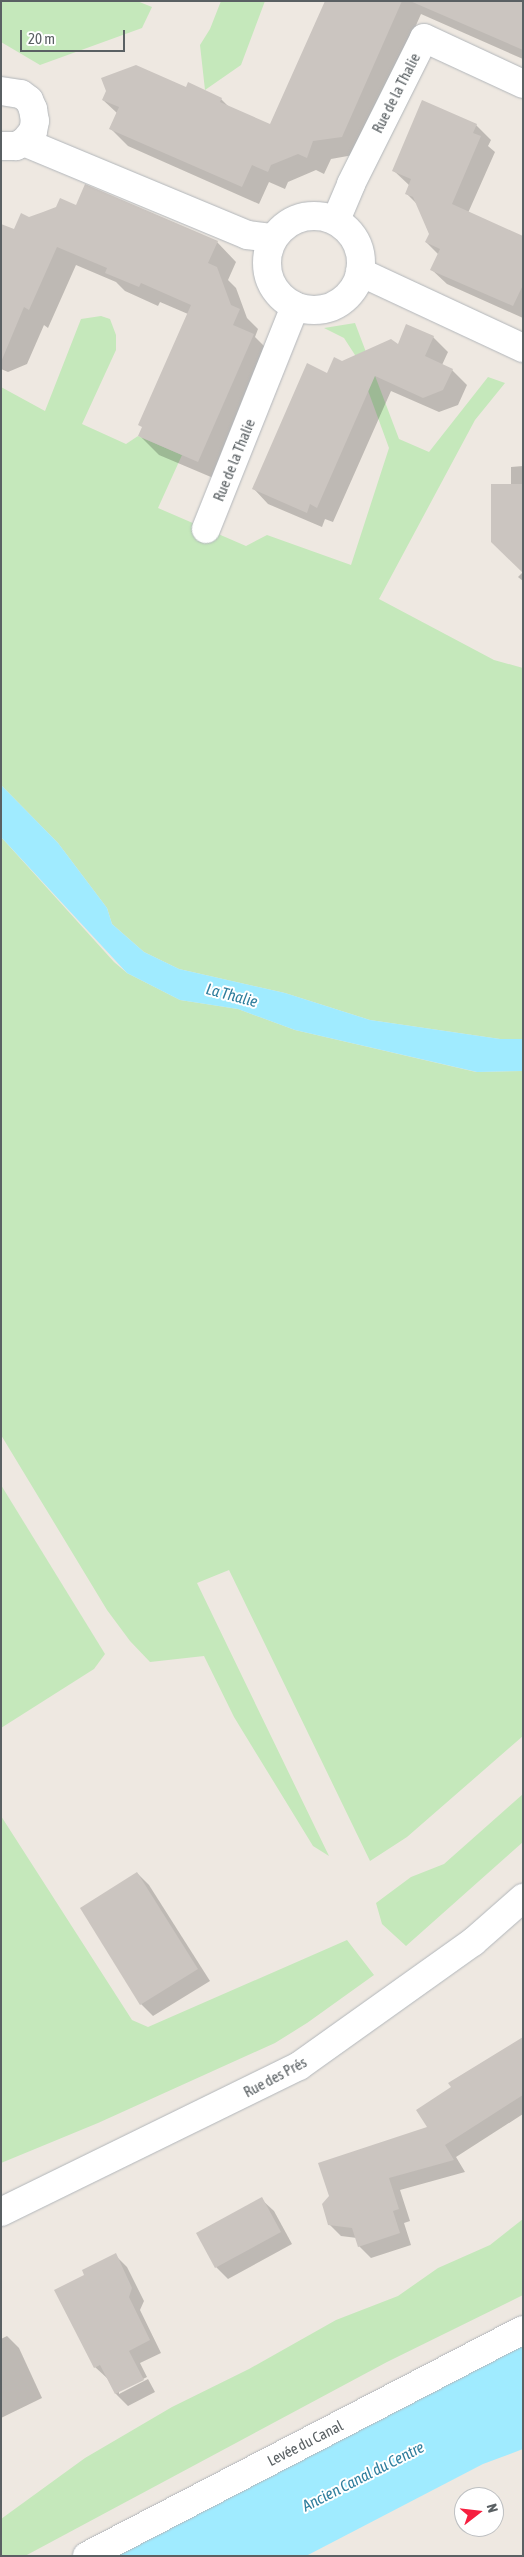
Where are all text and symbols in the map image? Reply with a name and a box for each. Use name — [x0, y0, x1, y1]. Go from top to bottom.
scale bar — [22, 20, 128, 52]
text: 20 m — [28, 30, 55, 47]
street label: Rue de la Thalie — [368, 50, 424, 136]
street label: Rue de la Thalie — [209, 416, 259, 504]
water label: La Thalie — [204, 979, 260, 1011]
street label: Rue des Prés — [240, 2053, 310, 2101]
street label: Levée du Canal — [264, 2416, 346, 2470]
water label: Ancien Canal du Centre — [299, 2437, 427, 2515]
north arrow — [454, 2487, 504, 2537]
text: N — [484, 2502, 501, 2514]

